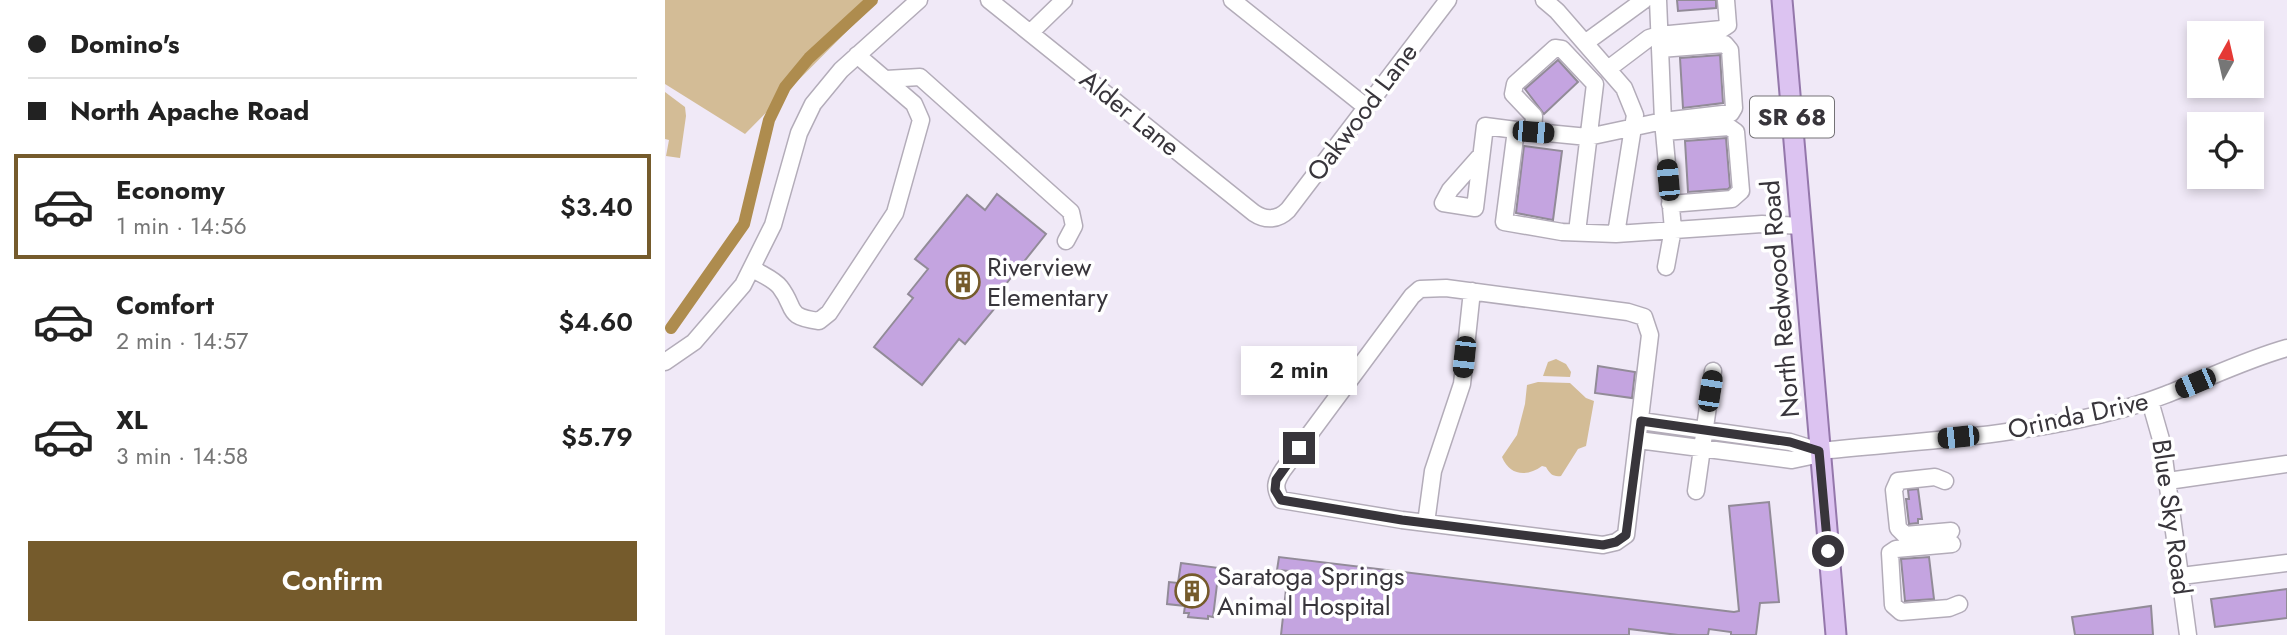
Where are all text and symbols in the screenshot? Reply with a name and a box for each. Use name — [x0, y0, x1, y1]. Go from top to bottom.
north arrow — [2187, 21, 2265, 98]
map controls — [2187, 21, 2264, 189]
text: Domino's — [70, 25, 180, 63]
street label: Oakwood Lane — [1297, 35, 1427, 189]
street label: Alder Lane — [1072, 61, 1188, 165]
text: North Apache Road — [70, 92, 309, 130]
road number: SR 68 — [1750, 96, 1834, 138]
button: locate — [2187, 112, 2264, 189]
car — [1512, 120, 1555, 144]
car — [1656, 158, 1681, 202]
text: Economy — [116, 171, 225, 209]
icon: car — [32, 175, 95, 238]
street label: North Redwood Road — [1751, 179, 1809, 419]
text: $3.40 — [560, 188, 633, 226]
text: 1 min · 14:56 — [116, 209, 247, 243]
place label: Riverview Elementary — [987, 248, 1108, 316]
building icon: Riverview Elementary — [944, 263, 982, 301]
text: Comfort — [116, 286, 214, 324]
icon: car — [32, 290, 95, 353]
text: $4.60 — [558, 303, 633, 341]
text: 2 min · 14:57 — [116, 324, 248, 358]
car — [1452, 335, 1477, 379]
callout: 2 min — [1241, 346, 1357, 396]
text: 2 min — [1269, 353, 1329, 387]
car — [2172, 365, 2219, 401]
car — [1697, 369, 1724, 413]
street label: Orinda Drive — [2004, 382, 2152, 448]
text: XL — [116, 401, 148, 439]
icon: car — [32, 405, 95, 468]
text: $5.79 — [561, 418, 633, 456]
car — [1937, 424, 1980, 450]
route end — [1283, 432, 1315, 464]
street label: Blue Sky Road — [2142, 437, 2202, 597]
text: 3 min · 14:58 — [116, 439, 248, 473]
route start — [1812, 535, 1844, 567]
button: Confirm — [28, 541, 637, 621]
place label: Saratoga Springs Animal Hospital — [1217, 557, 1404, 625]
building icon: Saratoga Springs Animal Hospital — [1173, 572, 1211, 610]

